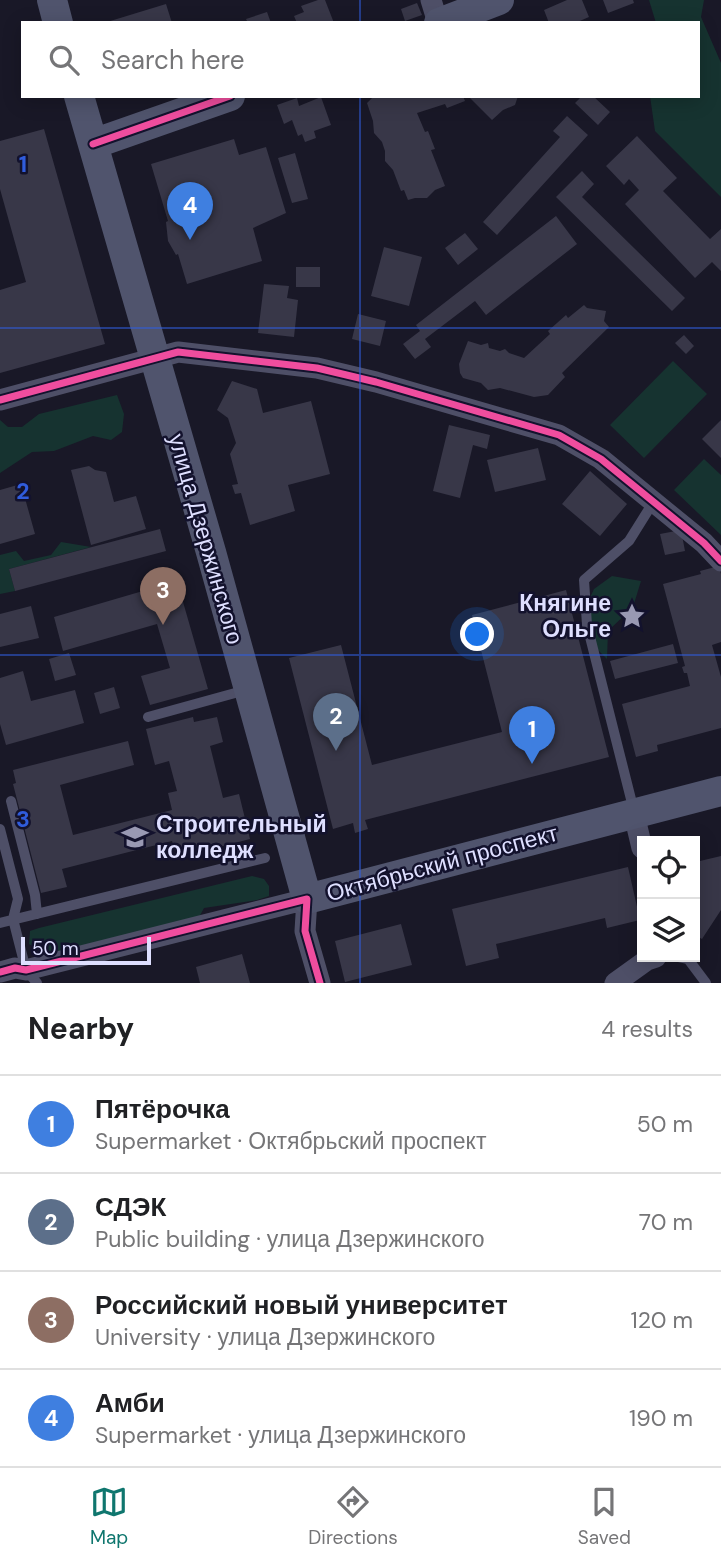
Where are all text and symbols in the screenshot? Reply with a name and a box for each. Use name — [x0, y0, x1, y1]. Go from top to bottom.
search box — [21, 21, 700, 98]
icon: search — [45, 41, 83, 79]
text: Search here — [101, 43, 244, 77]
text: 1 — [19, 149, 27, 179]
pin: 4 — [167, 182, 213, 240]
street label: улица Дзержинского — [162, 430, 250, 648]
text: 2 — [16, 476, 30, 506]
pin: 3 — [140, 567, 186, 625]
place label: Княгине Ольге — [519, 588, 611, 644]
place icon: Княгине Ольге — [617, 601, 647, 631]
your location — [460, 617, 494, 651]
pin: 2 — [313, 693, 359, 751]
pin: 1 — [509, 706, 555, 764]
text: 3 — [16, 804, 30, 834]
place label: Строительный колледж — [156, 809, 327, 865]
street label: Октябрьский проспект — [323, 818, 561, 908]
school or university icon: Строительный колледж — [120, 822, 150, 852]
map controls — [637, 836, 700, 962]
button: locate — [637, 836, 700, 899]
button: layers — [637, 899, 700, 962]
scale bar — [21, 934, 150, 966]
text: 50 m — [32, 936, 79, 961]
text: Nearby — [28, 1009, 134, 1048]
text: 4 results — [601, 1014, 693, 1044]
text: Пятёрочка — [95, 1092, 230, 1126]
text: 1 — [47, 1109, 55, 1139]
text: 50 m — [637, 1109, 693, 1139]
text: Supermarket · Октябрьский проспект — [95, 1126, 486, 1156]
text: СДЭК — [95, 1190, 166, 1224]
text: 2 — [44, 1207, 58, 1237]
text: 70 m — [639, 1207, 693, 1237]
text: Public building · улица Дзержинского — [95, 1224, 485, 1254]
text: Российский новый университет — [95, 1288, 508, 1322]
text: 3 — [44, 1305, 58, 1335]
text: 120 m — [630, 1305, 693, 1335]
text: University · улица Дзержинского — [95, 1322, 435, 1352]
text: Амби — [95, 1386, 165, 1420]
text: 4 — [44, 1403, 58, 1433]
text: 190 m — [629, 1403, 693, 1433]
text: Supermarket · улица Дзержинского — [95, 1420, 466, 1450]
tab: Map — [90, 1483, 128, 1550]
tab: Directions — [308, 1483, 398, 1550]
tab: Saved — [578, 1483, 631, 1550]

